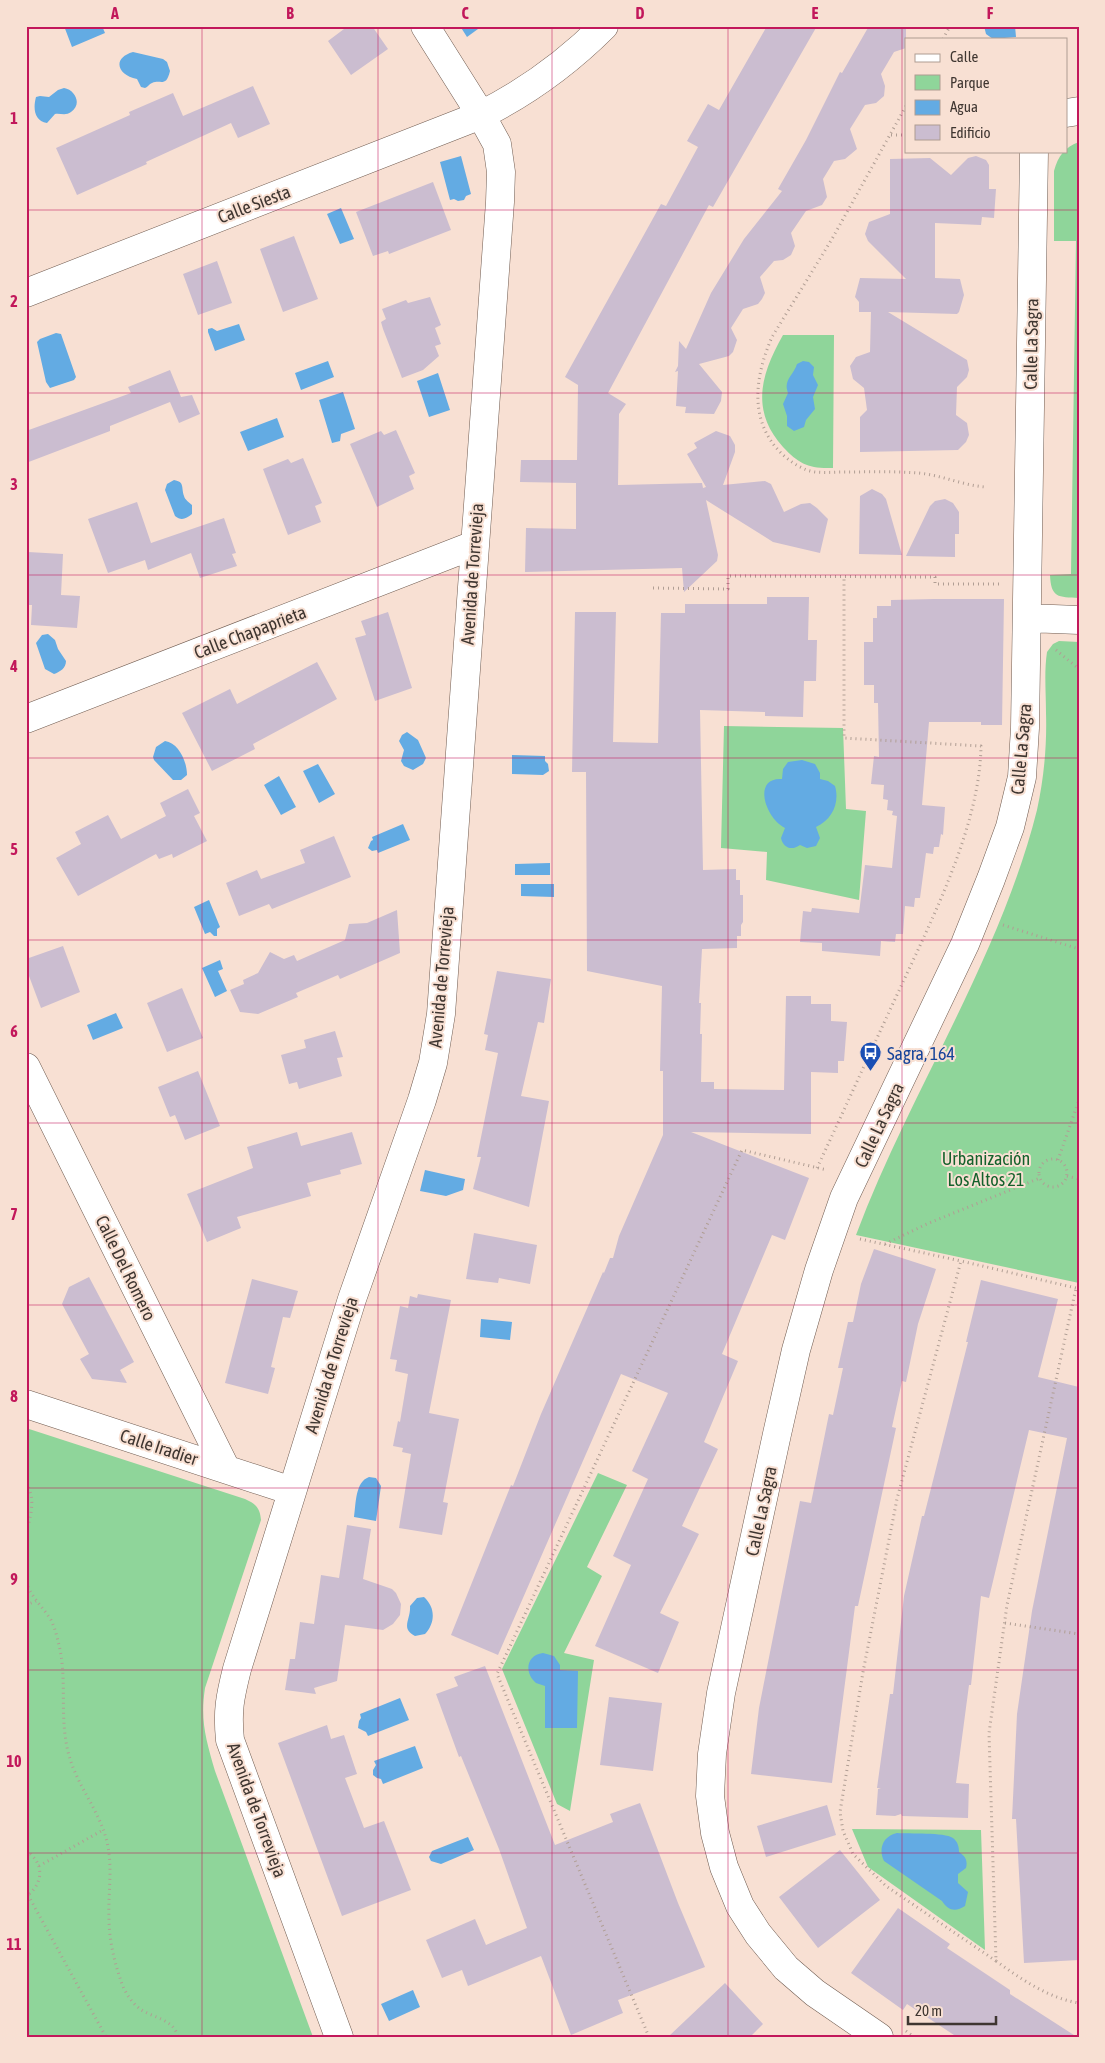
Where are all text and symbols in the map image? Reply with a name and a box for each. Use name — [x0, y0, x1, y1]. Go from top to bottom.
text: A — [110, 4, 119, 22]
text: B — [286, 4, 294, 22]
text: C — [461, 4, 469, 22]
text: D — [636, 4, 645, 22]
text: E — [812, 4, 819, 22]
text: F — [987, 4, 994, 22]
legend — [905, 38, 1068, 152]
text: Calle — [950, 48, 979, 65]
text: Parque — [950, 74, 990, 91]
text: Agua — [950, 98, 978, 115]
text: 1 — [10, 109, 18, 127]
text: Edificio — [950, 124, 991, 141]
street label: Calle Siesta — [215, 181, 293, 227]
text: 2 — [10, 292, 18, 310]
street label: Calle La Sagra — [1020, 298, 1042, 390]
text: 3 — [10, 475, 18, 493]
street label: Avenida de Torrevieja — [457, 503, 487, 645]
street label: Calle Chapaprieta — [191, 601, 309, 663]
text: 4 — [9, 657, 18, 675]
street label: Calle La Sagra — [1007, 703, 1035, 795]
text: 5 — [10, 840, 18, 858]
street label: Avenida de Torrevieja — [424, 905, 458, 1049]
text: 6 — [10, 1022, 18, 1040]
bus stop icon: Sagra, 164 — [859, 1041, 883, 1072]
place label: Sagra, 164 — [887, 1043, 955, 1064]
street label: Calle La Sagra — [850, 1079, 908, 1171]
park label: Urbanización Los Altos 21 — [942, 1148, 1030, 1190]
text: 7 — [10, 1205, 18, 1223]
street label: Calle Del Romero — [92, 1212, 160, 1324]
street label: Avenida de Torrevieja — [300, 1294, 362, 1436]
text: 8 — [10, 1387, 18, 1405]
street label: Calle Iradier — [117, 1425, 201, 1470]
street label: Calle La Sagra — [741, 1464, 781, 1558]
text: 9 — [10, 1570, 18, 1588]
street label: Avenida de Torrevieja — [223, 1740, 291, 1880]
text: 10 — [6, 1752, 22, 1770]
text: 11 — [6, 1935, 22, 1953]
scale bar — [908, 1993, 995, 2025]
text: 20 m — [915, 2002, 942, 2019]

